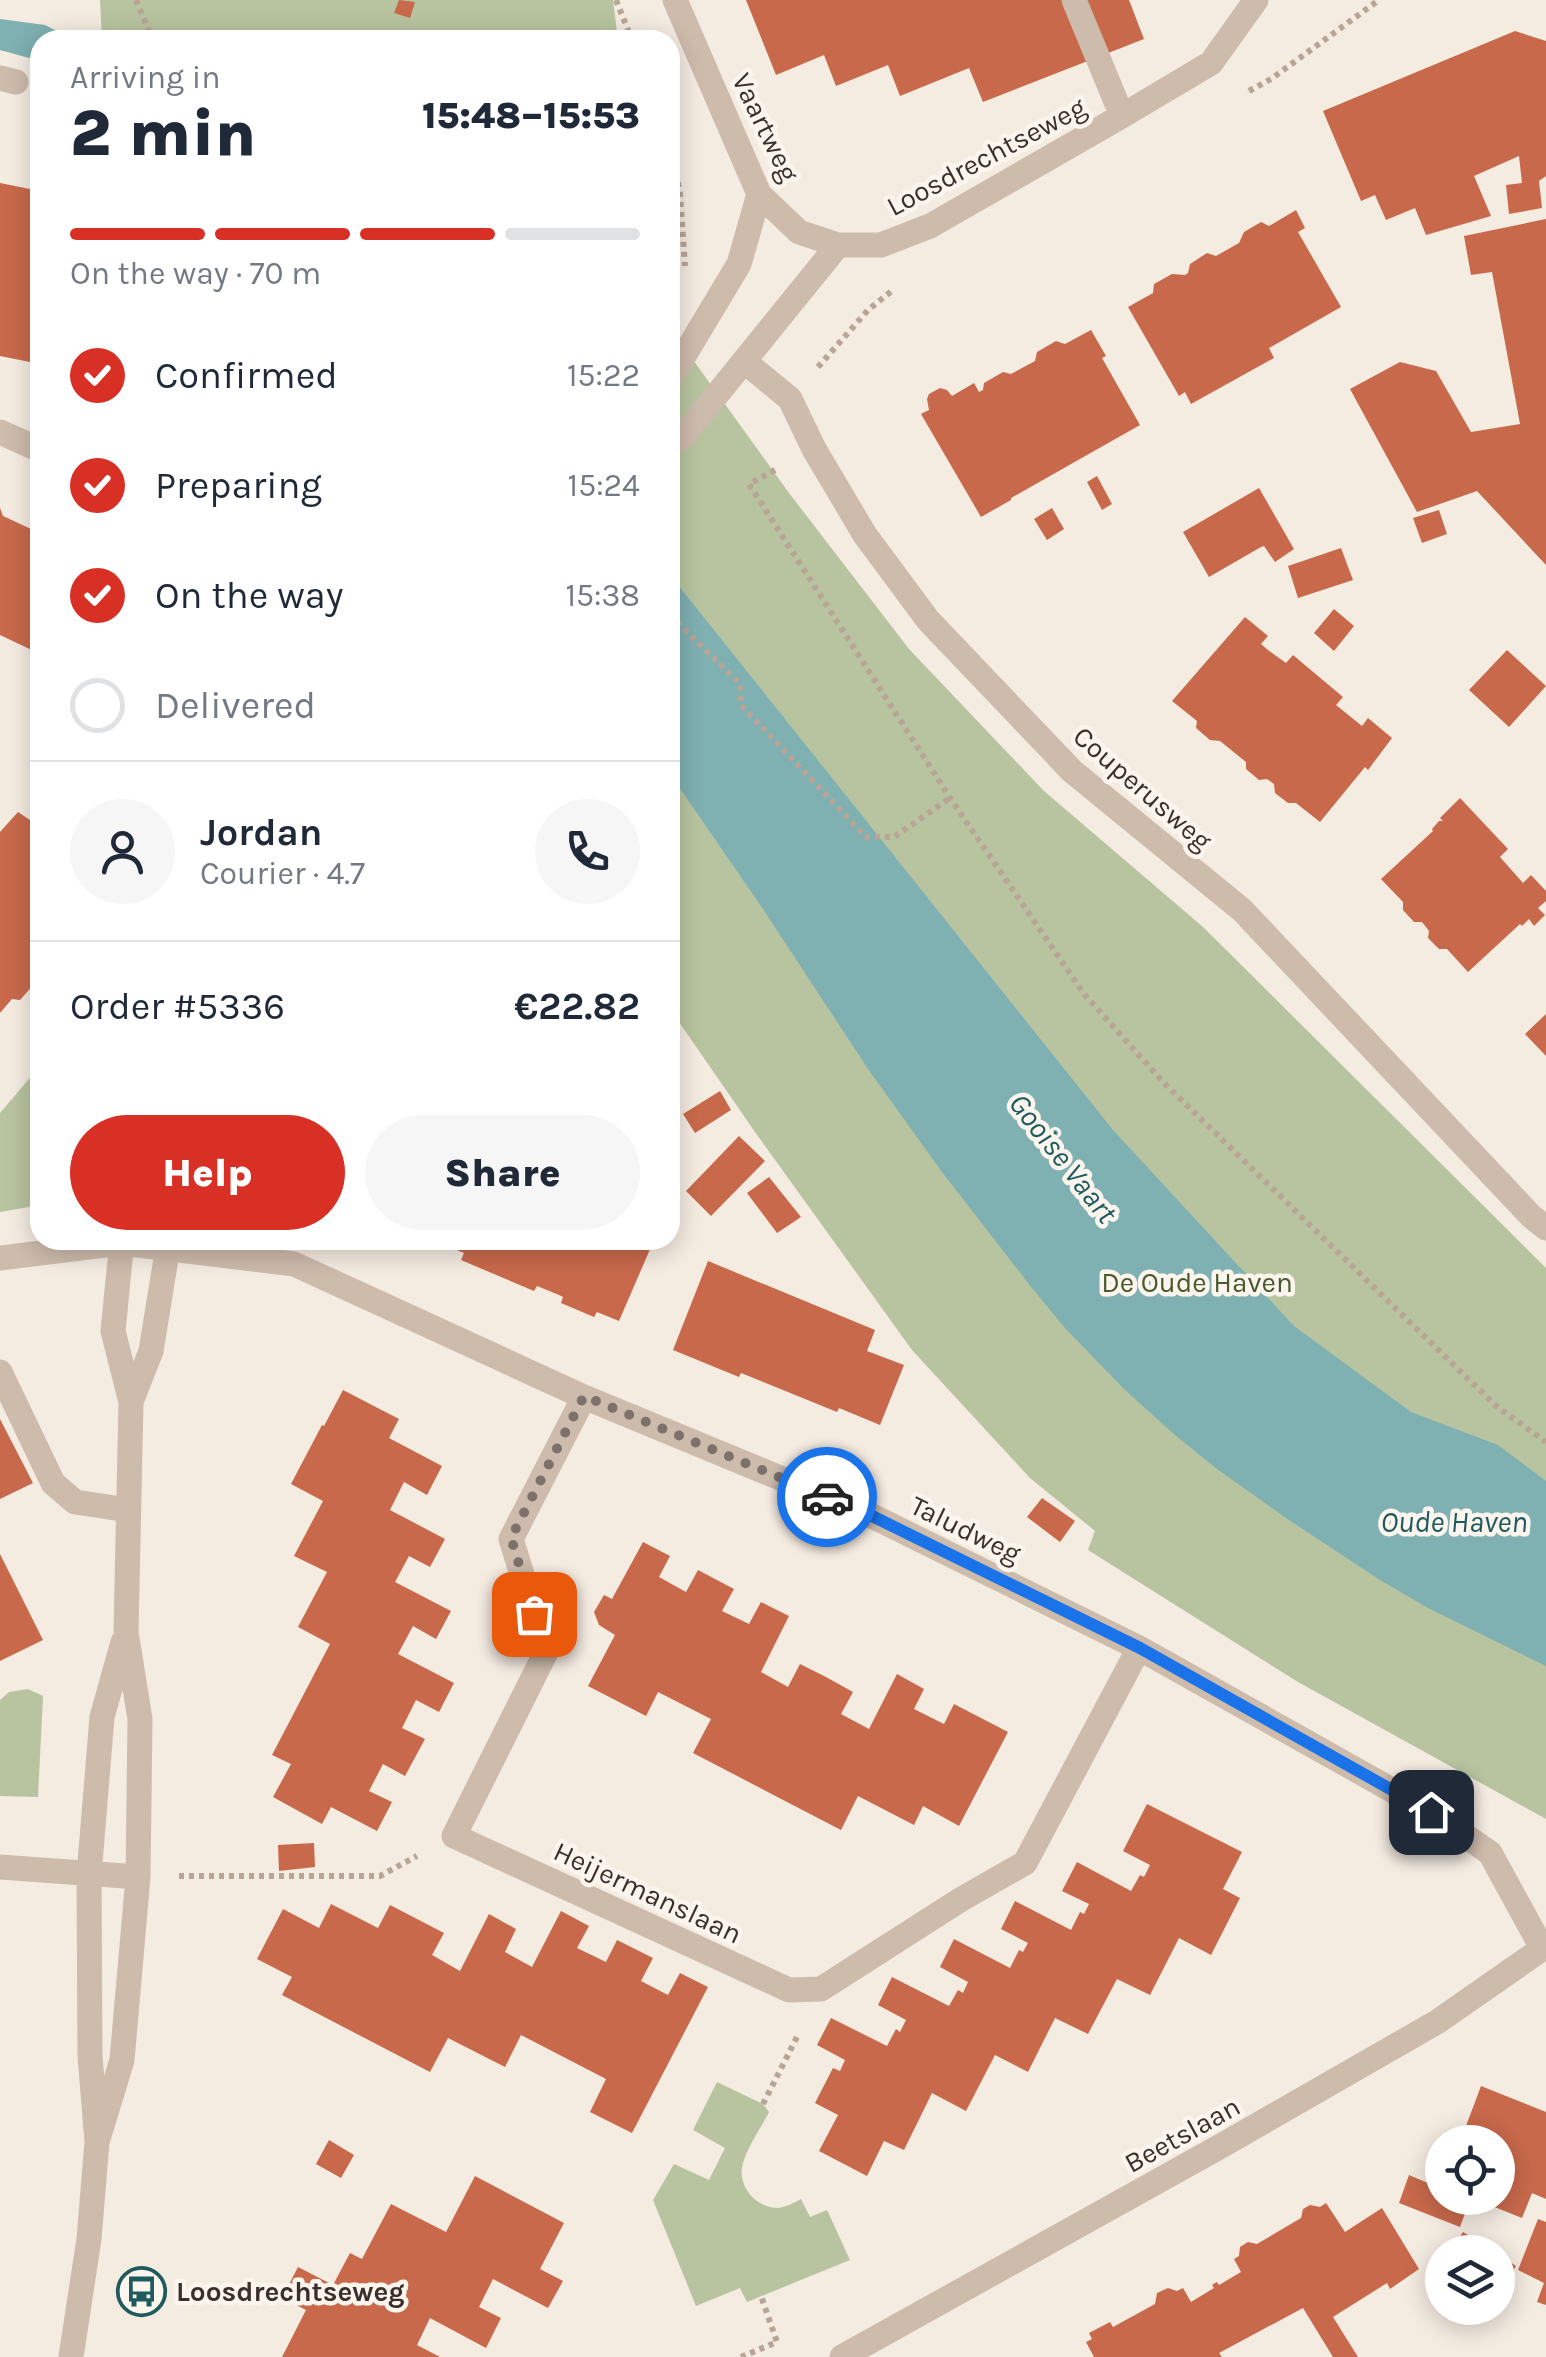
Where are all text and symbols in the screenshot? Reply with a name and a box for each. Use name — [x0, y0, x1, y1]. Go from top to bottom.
text: Arriving in — [70, 59, 221, 96]
street label: Vaartweg — [725, 67, 806, 187]
street label: Loosdrechtseweg — [881, 90, 1092, 223]
text: 15:48–15:53 — [422, 93, 640, 138]
text: 2 min — [70, 95, 256, 171]
text: On the way · 70 m — [70, 255, 321, 292]
icon: check — [70, 348, 125, 403]
text: Confirmed — [155, 353, 338, 398]
text: 15:22 — [567, 357, 640, 394]
icon: check — [70, 458, 125, 513]
text: Preparing — [155, 463, 322, 508]
text: 15:24 — [568, 467, 640, 504]
icon: check — [70, 568, 125, 623]
text: On the way — [155, 573, 343, 618]
text: 15:38 — [565, 577, 640, 614]
text: Delivered — [155, 683, 316, 728]
street label: Couperusweg — [1067, 719, 1219, 858]
button: person — [70, 799, 175, 904]
button: phone — [535, 799, 640, 904]
text: Jordan — [200, 810, 323, 855]
text: Courier · 4.7 — [200, 855, 365, 892]
text: Order #5336 — [70, 984, 285, 1029]
text: €22.82 — [514, 984, 640, 1029]
water label: Gooise Vaart — [1001, 1086, 1125, 1231]
button: Help — [70, 1115, 345, 1230]
button: Share — [365, 1115, 640, 1230]
park label: De Oude Haven — [1101, 1266, 1293, 1299]
courier — [777, 1447, 877, 1547]
icon: car — [800, 1470, 855, 1525]
street label: Taludweg — [905, 1489, 1027, 1570]
water label: Oude Haven — [1380, 1504, 1528, 1540]
pin — [492, 1572, 577, 1657]
icon: bag — [507, 1587, 562, 1642]
pin — [1389, 1770, 1474, 1855]
icon: home — [1404, 1785, 1459, 1840]
street label: Heijermanslaan — [549, 1834, 747, 1950]
street label: Beetslaan — [1119, 2089, 1246, 2180]
map controls — [1425, 2125, 1515, 2325]
button: locate — [1425, 2125, 1515, 2215]
button: layers — [1425, 2235, 1515, 2325]
bus stop icon: Loosdrechtseweg — [115, 2265, 167, 2317]
place label: Loosdrechtseweg — [176, 2275, 405, 2308]

